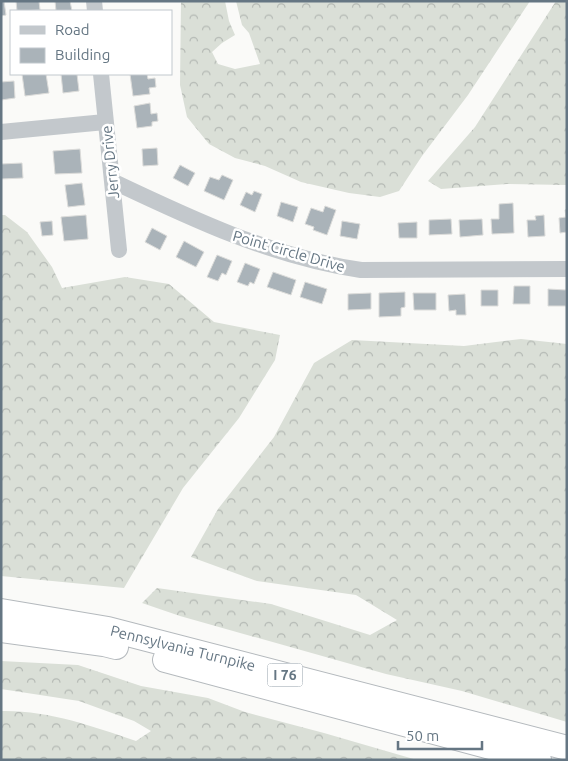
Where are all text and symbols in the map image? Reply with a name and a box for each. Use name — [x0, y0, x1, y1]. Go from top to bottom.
legend — [10, 10, 172, 75]
text: Road — [55, 21, 90, 38]
text: Building — [55, 46, 110, 63]
street label: Jerry Drive — [98, 125, 122, 199]
street label: Point Circle Drive — [231, 227, 347, 275]
street label: Pennsylvania Turnpike — [109, 622, 257, 674]
road number: I 76 — [268, 664, 302, 686]
scale bar — [398, 718, 482, 750]
text: 50 m — [406, 727, 439, 744]

